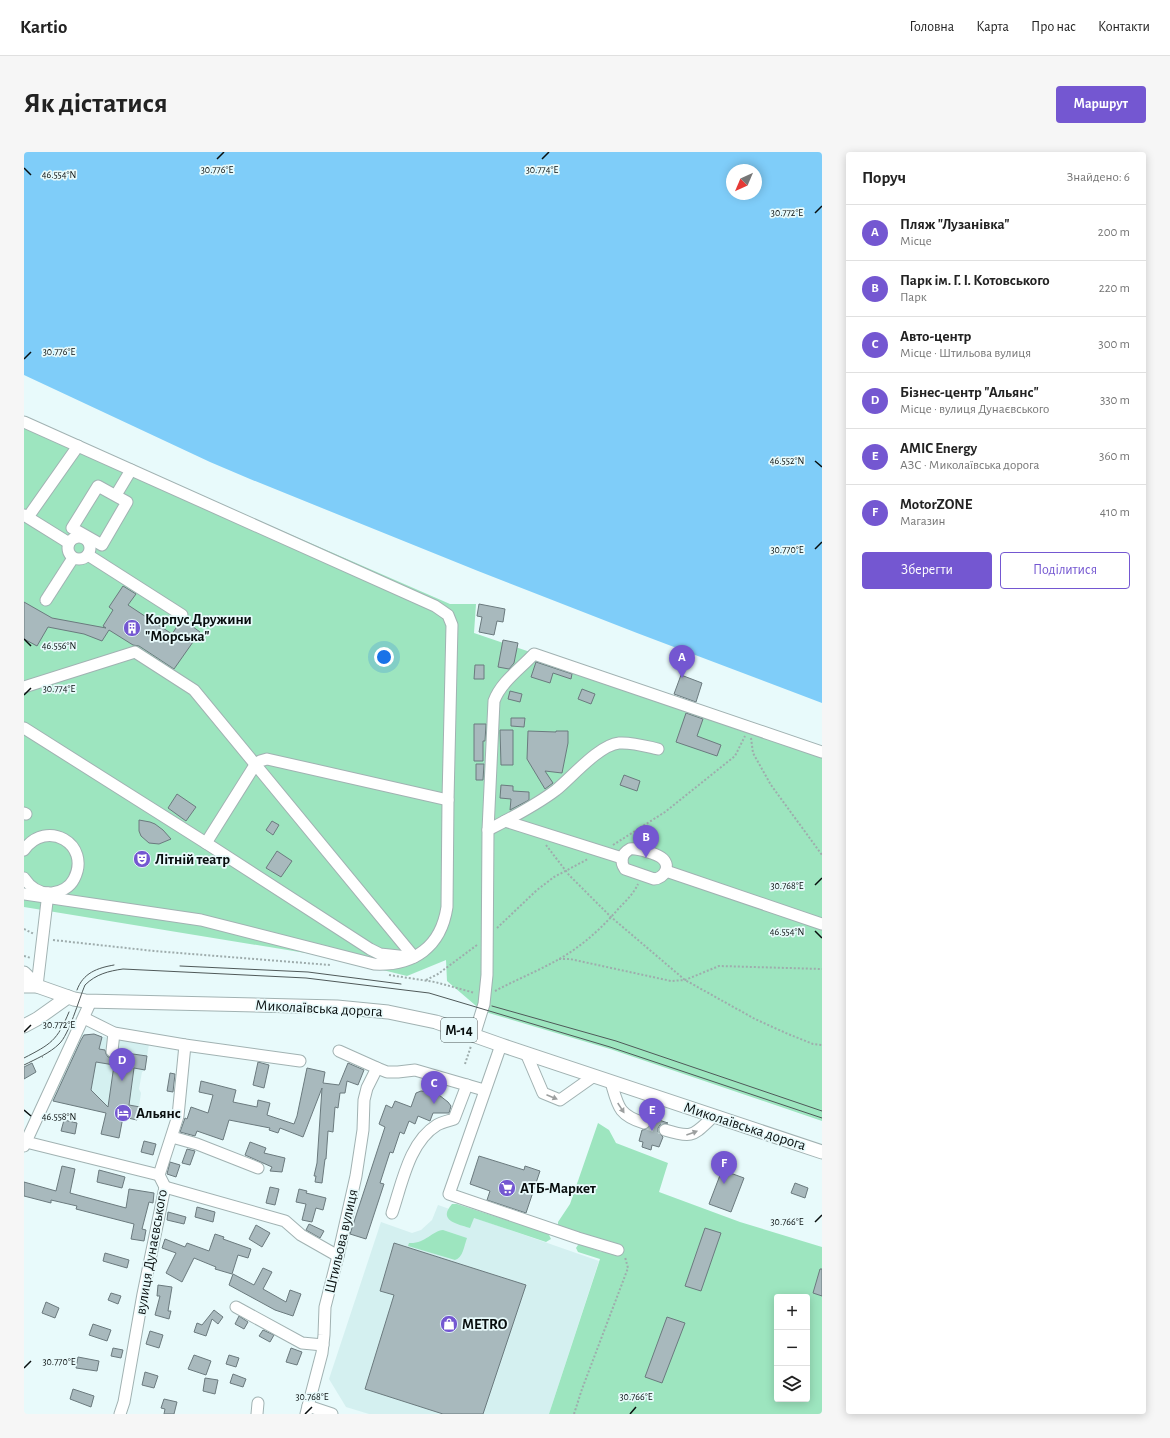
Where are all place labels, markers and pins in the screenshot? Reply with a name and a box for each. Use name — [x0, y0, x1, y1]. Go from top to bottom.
place label: Корпус Дружини "Морська" — [145, 612, 252, 644]
building icon: Корпус Дружини "Морська" — [122, 618, 142, 638]
pin: A — [669, 645, 695, 678]
pin: B — [633, 825, 659, 858]
theatre icon: Літній театр — [132, 849, 152, 869]
place label: Літній театр — [155, 852, 230, 867]
pin: D — [109, 1048, 135, 1081]
pin: C — [421, 1071, 447, 1104]
pin: E — [639, 1098, 665, 1131]
hotel icon: Альянс — [113, 1103, 133, 1123]
place label: Альянс — [136, 1106, 181, 1121]
pin: F — [711, 1151, 737, 1184]
supermarket icon: АТБ-Маркет — [497, 1178, 517, 1198]
place label: АТБ-Маркет — [520, 1181, 596, 1196]
shop icon: METRO — [439, 1314, 459, 1334]
place label: METRO — [462, 1317, 508, 1332]

